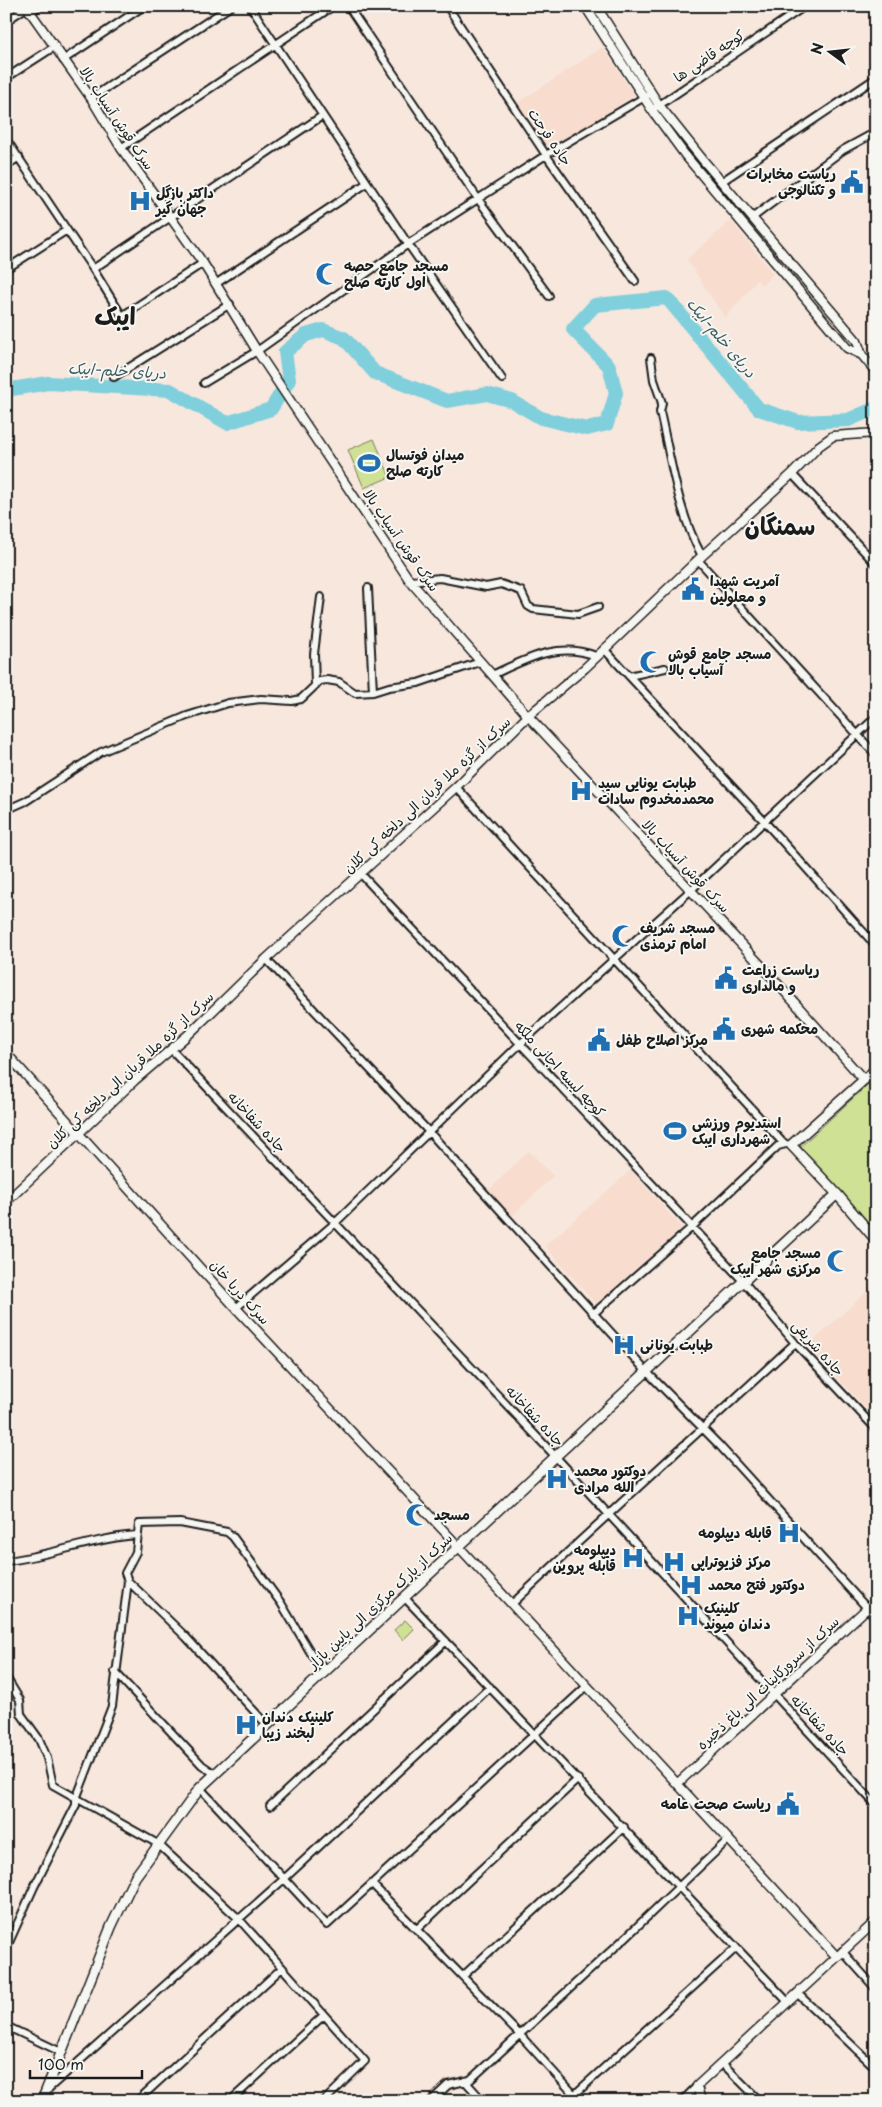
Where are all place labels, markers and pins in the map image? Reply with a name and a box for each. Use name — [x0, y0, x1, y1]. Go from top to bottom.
place label: ریاست مخابرات و تکنالوجی — [746, 163, 836, 200]
public building icon: ریاست مخابرات و تکنالوجی — [839, 169, 865, 195]
place label: داکتر بازگل جهان گیر — [154, 182, 214, 219]
hospital icon: داکتر بازگل جهان گیر — [127, 188, 153, 214]
place label: مسجد جامع حصه اول کارته صلح — [344, 255, 449, 292]
mosque icon: مسجد جامع حصه اول کارته صلح — [314, 261, 340, 287]
place label: میدان فوتسال کارته صلح — [386, 444, 464, 481]
sports icon: میدان فوتسال کارته صلح — [356, 450, 382, 476]
place label: آمریت شهدا و معلولین — [710, 570, 780, 607]
public building icon: آمریت شهدا و معلولین — [680, 576, 706, 602]
place label: مسجد جامع قوش آسیاب بالا — [668, 643, 771, 680]
mosque icon: مسجد جامع قوش آسیاب بالا — [638, 649, 664, 675]
place label: طبابت یونایی سید محمدمخدوم سادات — [598, 772, 714, 810]
hospital icon: طبابت یونایی سید محمدمخدوم سادات — [568, 778, 594, 804]
place label: مسجد شریف امام ترمذی — [640, 917, 715, 955]
mosque icon: مسجد شریف امام ترمذی — [610, 923, 636, 949]
place label: ریاست زراعت و مالداری — [742, 959, 819, 996]
public building icon: ریاست زراعت و مالداری — [713, 965, 739, 991]
public building icon: محکمه شهری — [711, 1016, 737, 1042]
place label: محکمه شهری — [741, 1018, 818, 1039]
public building icon: مرکز اصلاح طفل — [586, 1027, 612, 1053]
place label: مرکز اصلاح طفل — [616, 1029, 708, 1050]
place label: استدیوم ورزشی شهرداری ایبک — [692, 1112, 781, 1149]
sports icon: استدیوم ورزشی شهرداری ایبک — [662, 1118, 688, 1144]
place label: مسجد جامع مرکزی شهر ایبک — [730, 1242, 821, 1279]
mosque icon: مسجد جامع مرکزی شهر ایبک — [825, 1248, 851, 1274]
hospital icon: طبابت یونانی — [611, 1332, 637, 1358]
place label: طبابت یونانی — [640, 1334, 713, 1355]
place label: دوکتور محمد الله مرادی — [574, 1460, 646, 1497]
hospital icon: دوکتور محمد الله مرادی — [544, 1466, 570, 1492]
mosque icon: مسجد — [404, 1502, 430, 1528]
place label: مسجد — [434, 1504, 470, 1525]
hospital icon: قابله دیپلومه — [776, 1520, 802, 1546]
place label: قابله دیپلومه — [698, 1522, 772, 1543]
place label: دیپلومه قابله پروین — [553, 1539, 616, 1576]
hospital icon: دیپلومه قابله پروین — [620, 1545, 646, 1571]
hospital icon: مرکز فزیوتراپی — [661, 1549, 687, 1575]
place label: مرکز فزیوتراپی — [691, 1551, 771, 1572]
hospital icon: دوکتور فتح محمد — [678, 1572, 704, 1598]
place label: دوکتور فتح محمد — [708, 1574, 805, 1595]
place label: کلینیک دندان میوند — [704, 1597, 771, 1634]
hospital icon: کلینیک دندان میوند — [675, 1603, 701, 1629]
place label: کلینیک دندان لبخند زیبا — [262, 1706, 335, 1743]
hospital icon: کلینیک دندان لبخند زیبا — [233, 1712, 259, 1738]
public building icon: ریاست صحت عامه — [775, 1791, 801, 1817]
place label: ریاست صحت عامه — [661, 1793, 771, 1814]

